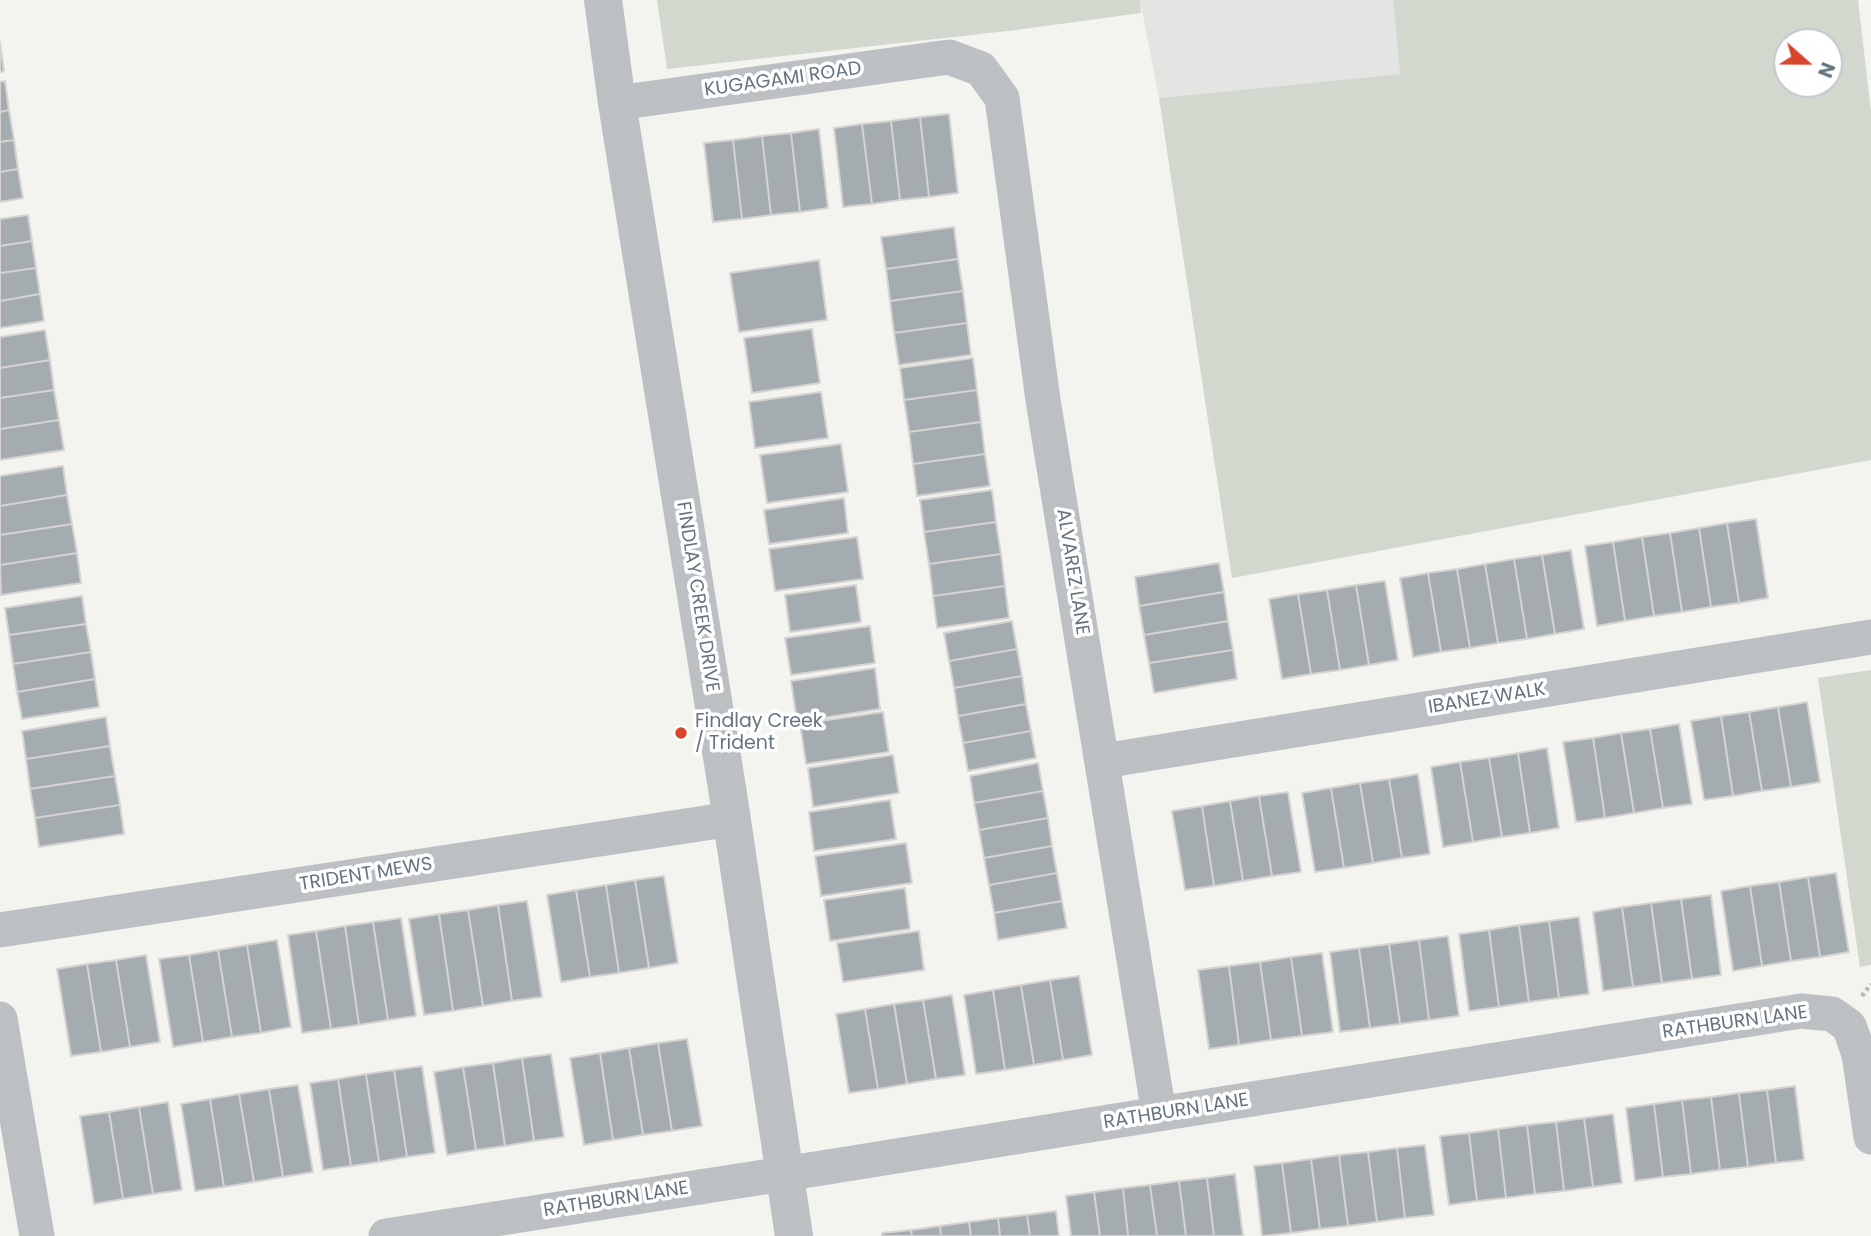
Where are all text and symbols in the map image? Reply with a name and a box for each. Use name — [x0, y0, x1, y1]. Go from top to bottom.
north arrow — [1773, 28, 1843, 98]
street label: KUGAGAMI ROAD — [703, 58, 863, 102]
text: N — [1811, 58, 1841, 81]
street label: FINDLAY CREEK DRIVE — [671, 500, 723, 694]
street label: ALVAREZ LANE — [1051, 507, 1093, 637]
street label: IBANEZ WALK — [1427, 678, 1547, 720]
place label: Findlay Creek / Trident — [695, 711, 823, 755]
marker: Findlay Creek / Trident — [673, 725, 689, 741]
street label: TRIDENT MEWS — [298, 853, 434, 897]
street label: RATHBURN LANE — [1661, 1002, 1809, 1044]
street label: RATHBURN LANE — [1102, 1089, 1250, 1135]
street label: RATHBURN LANE — [542, 1177, 690, 1223]

